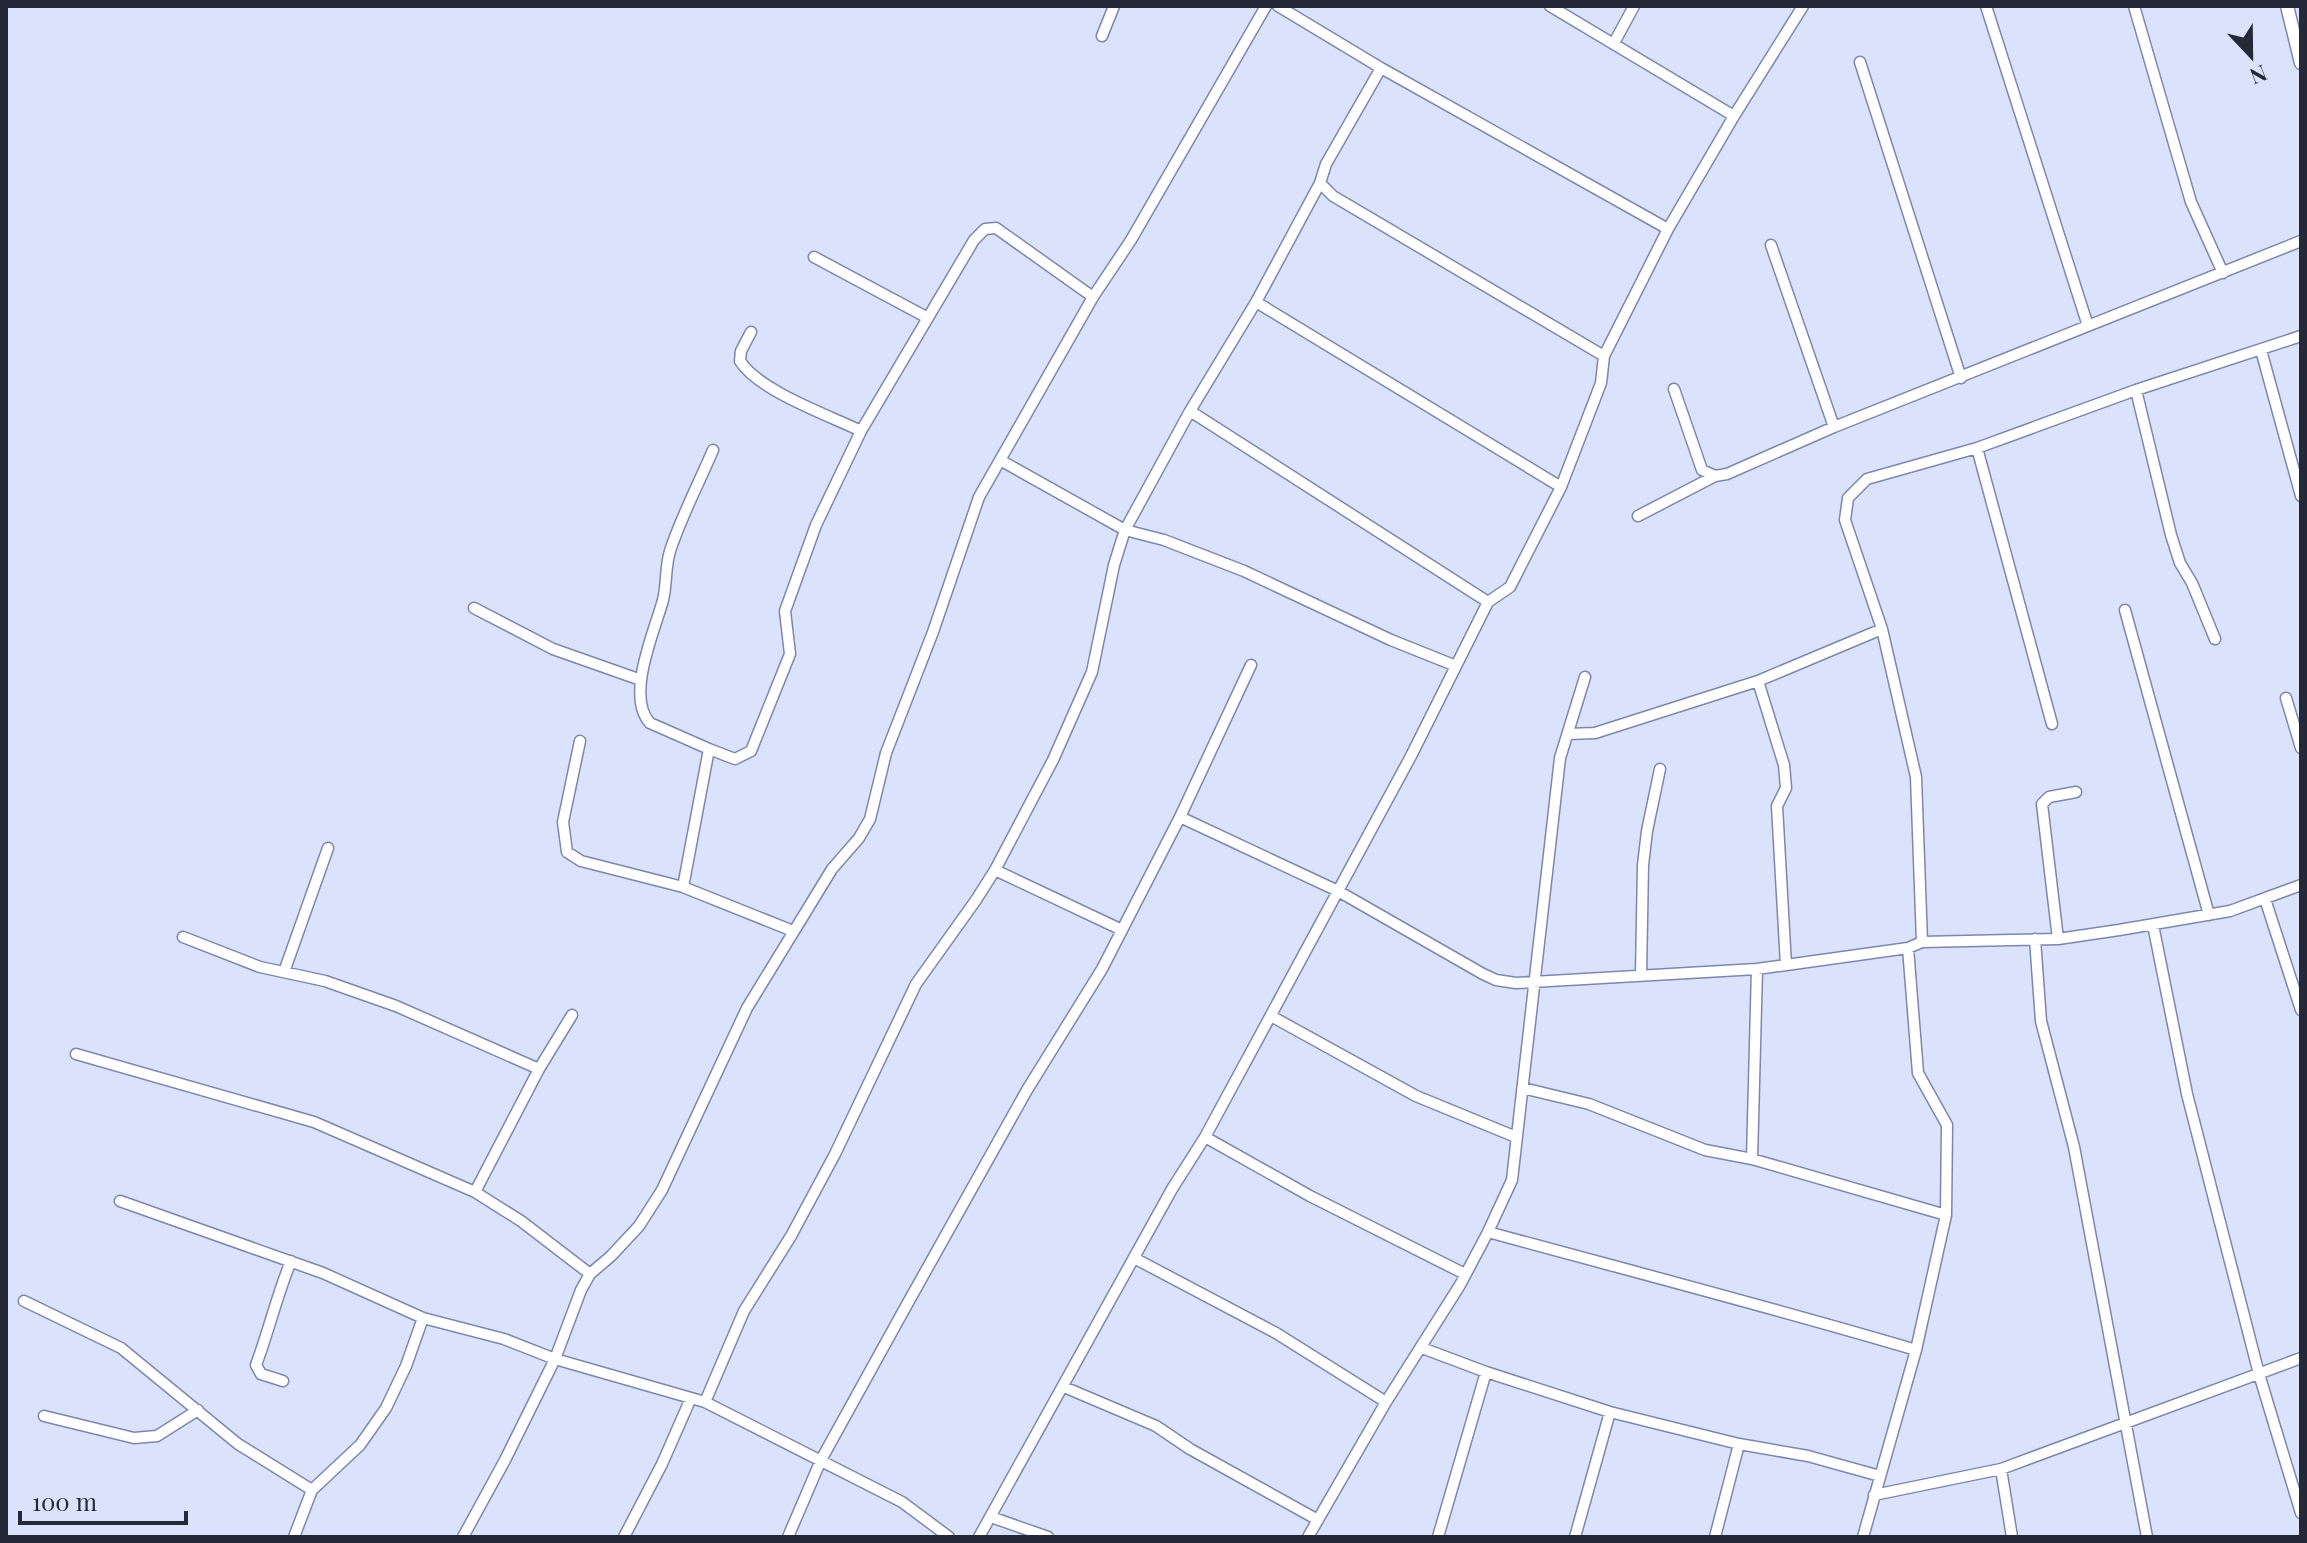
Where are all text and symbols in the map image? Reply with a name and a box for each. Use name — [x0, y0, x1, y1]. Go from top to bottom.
north arrow — [2211, 16, 2291, 96]
text: N — [2246, 59, 2272, 92]
scale bar — [20, 1475, 186, 1525]
text: 100 m — [32, 1485, 97, 1517]

